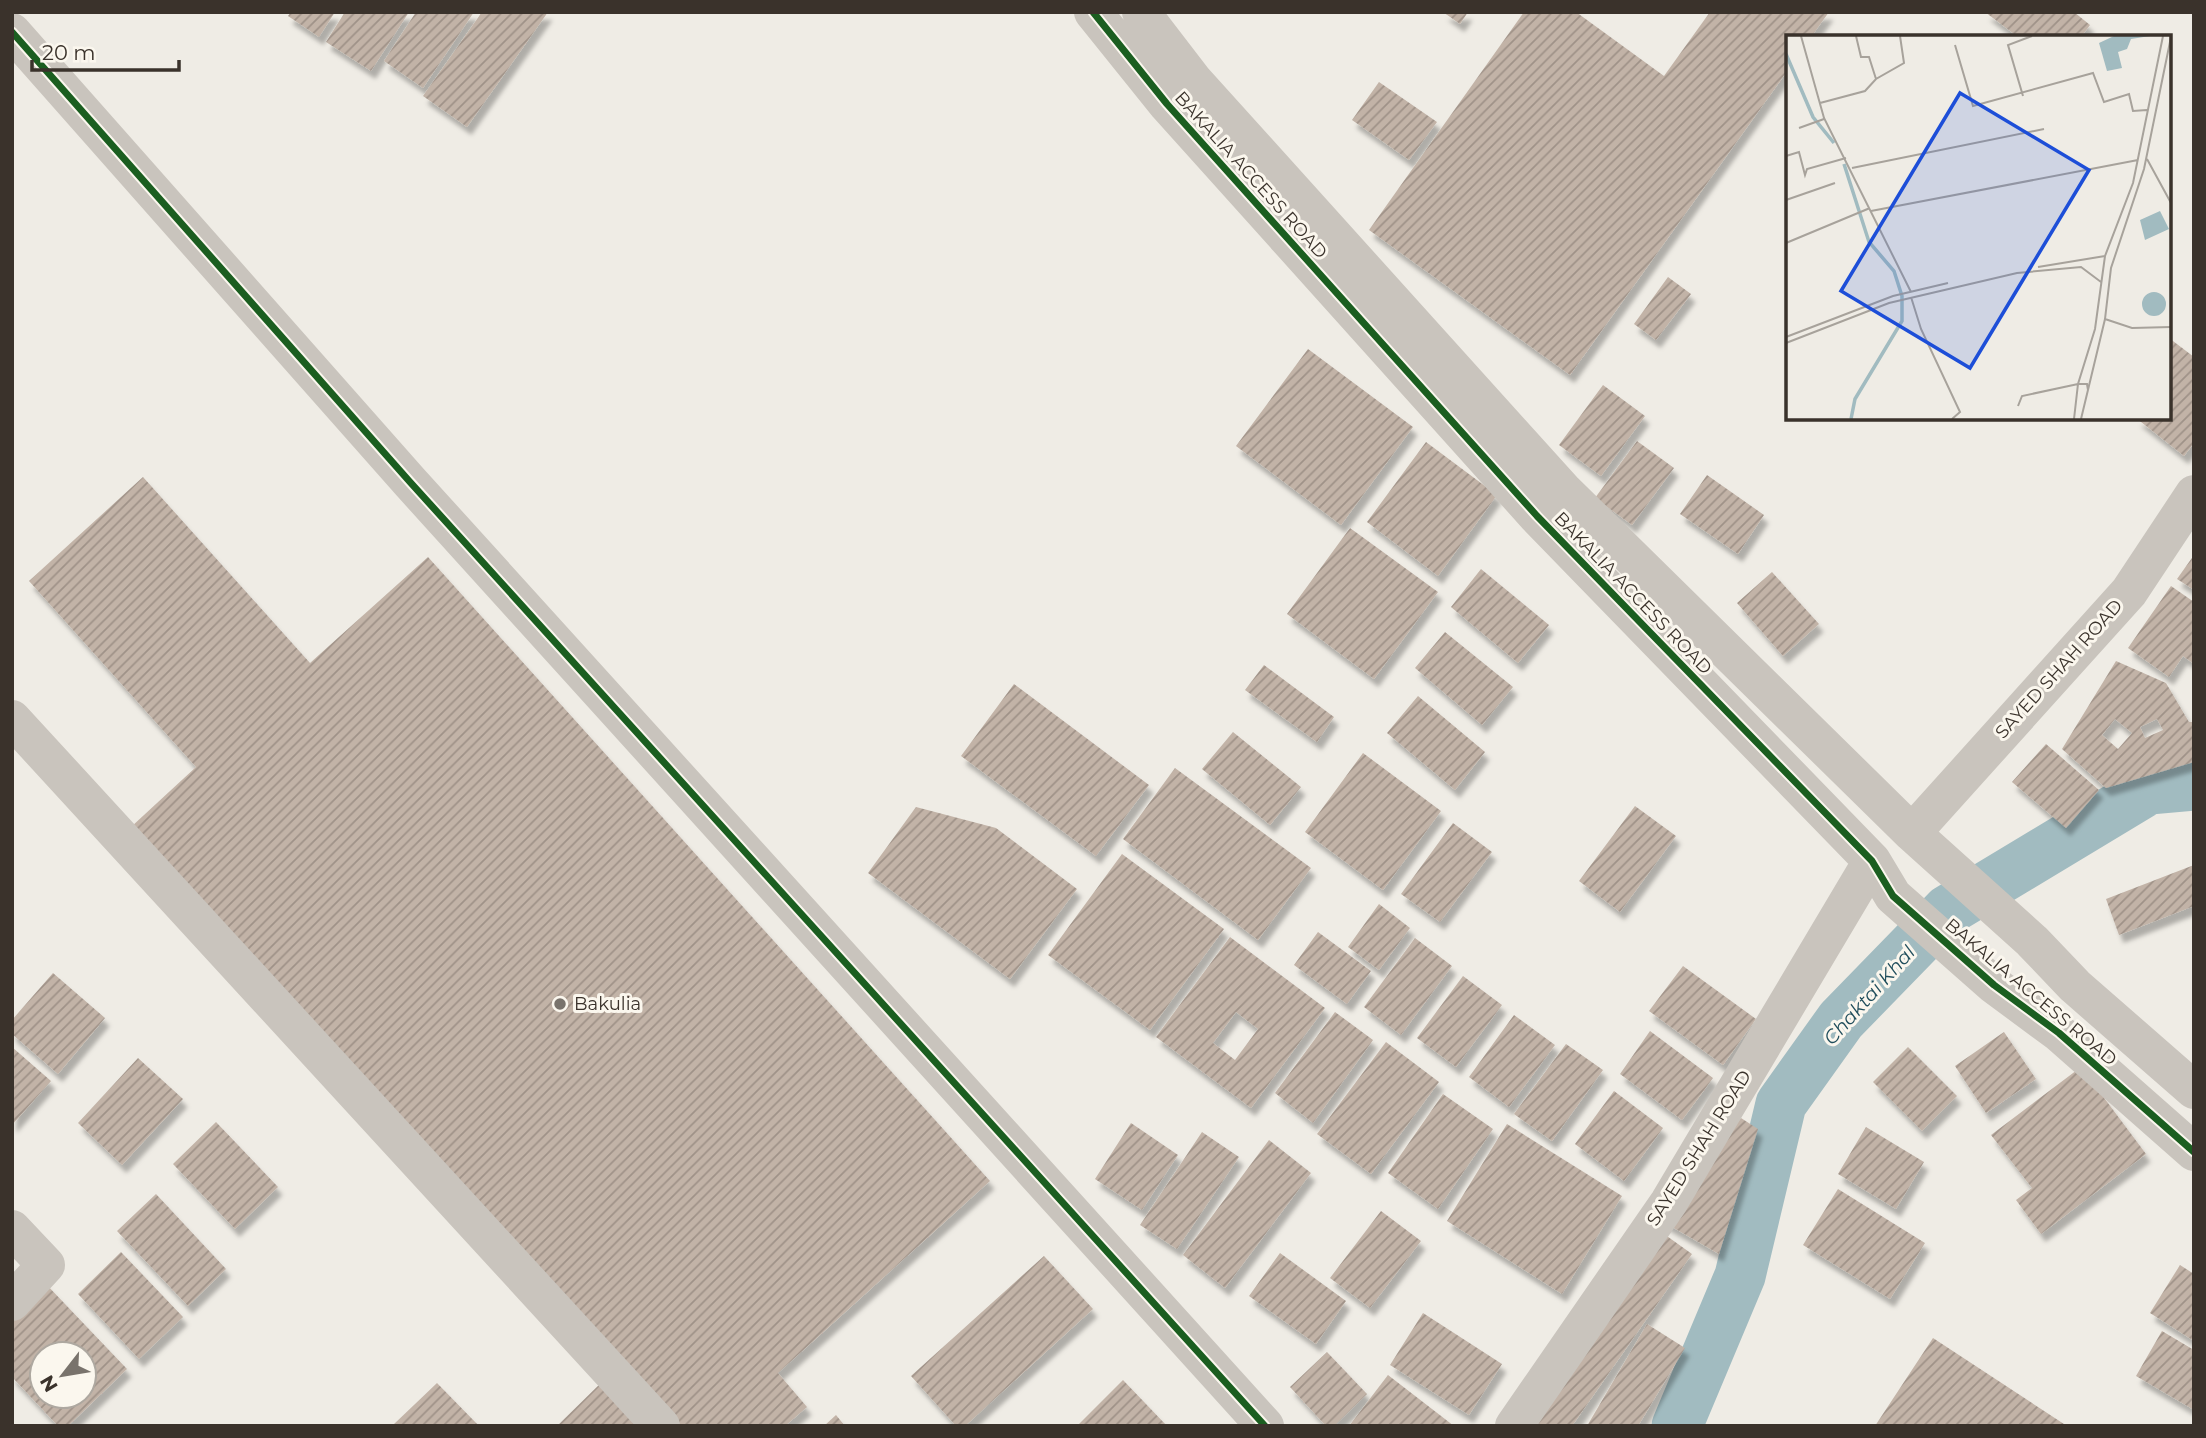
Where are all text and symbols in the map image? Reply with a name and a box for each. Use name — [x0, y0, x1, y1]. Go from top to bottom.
scale bar — [32, 28, 178, 72]
inset map — [1786, 35, 2171, 420]
text: 20 m — [42, 40, 96, 65]
street label: BAKALIA ACCESS ROAD — [1170, 87, 1332, 263]
street label: BAKALIA ACCESS ROAD — [1550, 507, 1716, 679]
street label: SAYED SHAH ROAD — [1991, 595, 2127, 743]
street label: BAKALIA ACCESS ROAD — [1941, 914, 2121, 1070]
water label: Chaktai Khal — [1819, 940, 1920, 1050]
place label: Bakulia — [574, 993, 641, 1015]
marker: Bakulia — [552, 996, 568, 1012]
street label: SAYED SHAH ROAD — [1642, 1066, 1756, 1230]
north arrow — [28, 1340, 98, 1410]
text: N — [35, 1371, 63, 1396]

